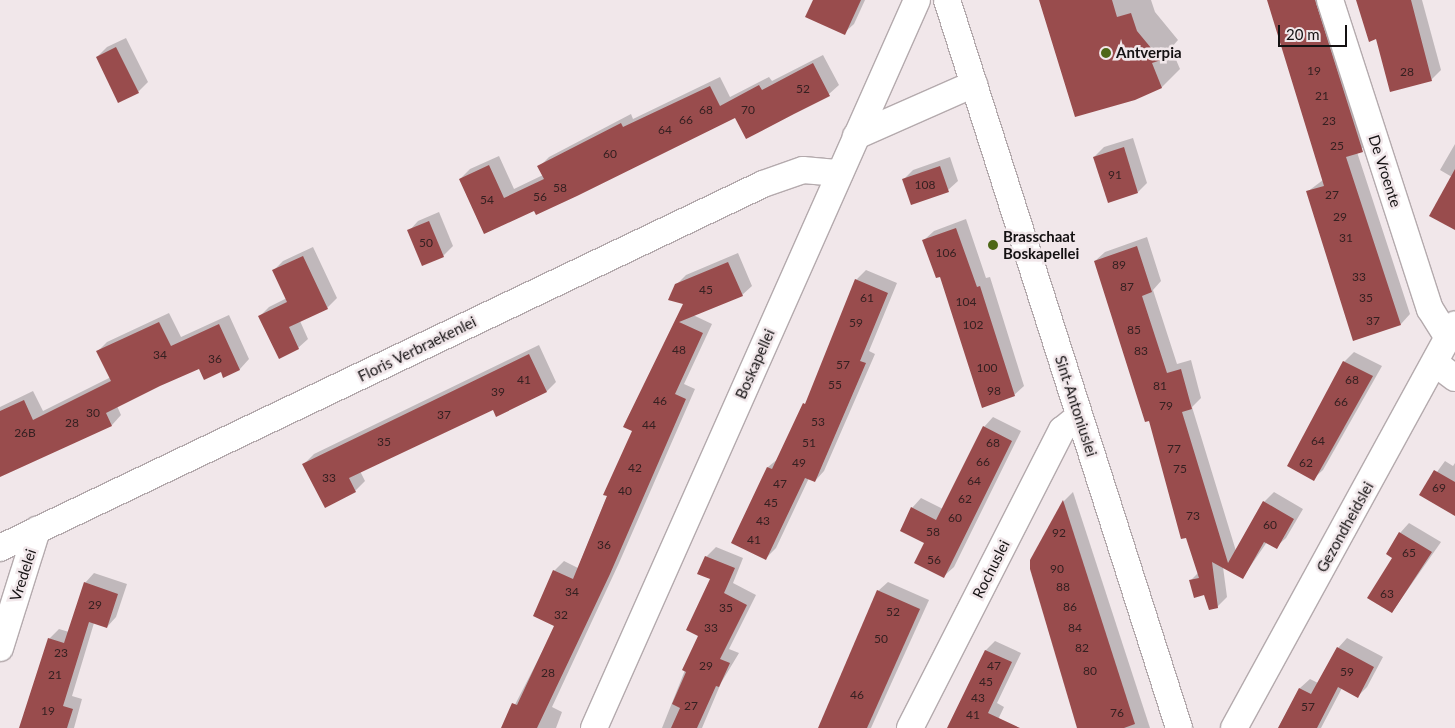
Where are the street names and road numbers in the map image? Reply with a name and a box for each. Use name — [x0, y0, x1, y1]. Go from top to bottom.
street label: De Vroente — [1365, 132, 1405, 210]
street label: Floris Verbraekenlei — [355, 312, 479, 386]
street label: Boskapellei — [732, 326, 778, 402]
street label: Sint-Antoniuslei — [1051, 353, 1101, 459]
street label: Gezondheidslei — [1313, 479, 1377, 575]
street label: Rochuslei — [969, 537, 1013, 601]
street label: Vredelei — [6, 547, 40, 603]

